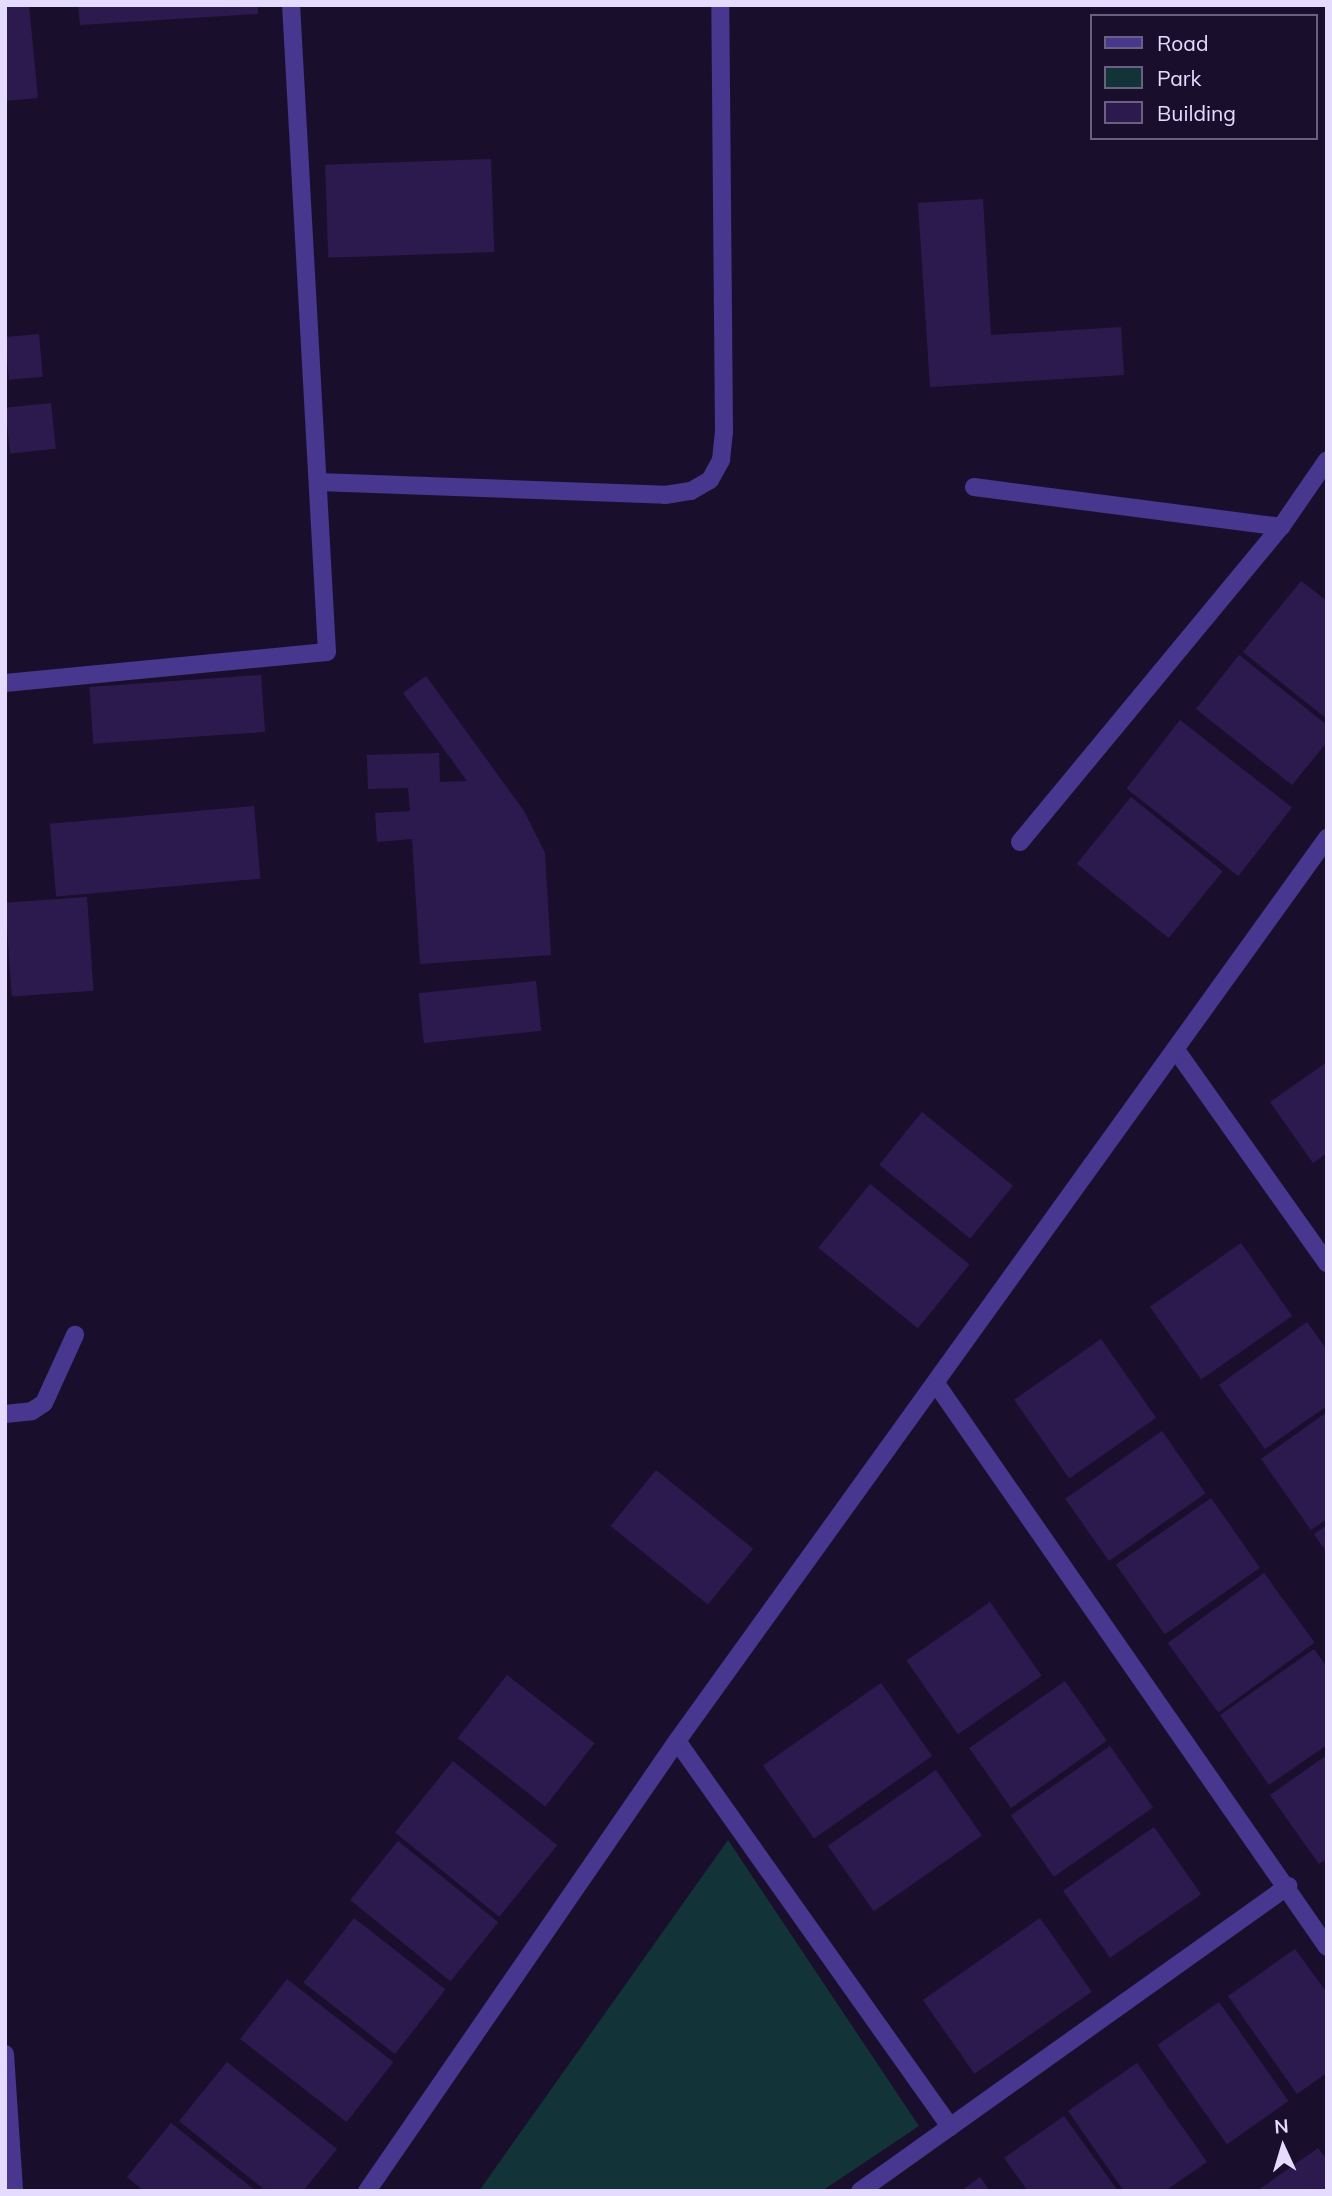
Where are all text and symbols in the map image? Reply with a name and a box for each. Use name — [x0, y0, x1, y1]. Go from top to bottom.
legend — [1090, 14, 1318, 140]
text: Road — [1157, 30, 1208, 56]
text: Park — [1157, 65, 1201, 91]
text: Building — [1157, 100, 1236, 126]
north arrow — [1248, 2112, 1318, 2182]
text: N — [1274, 2114, 1290, 2139]

